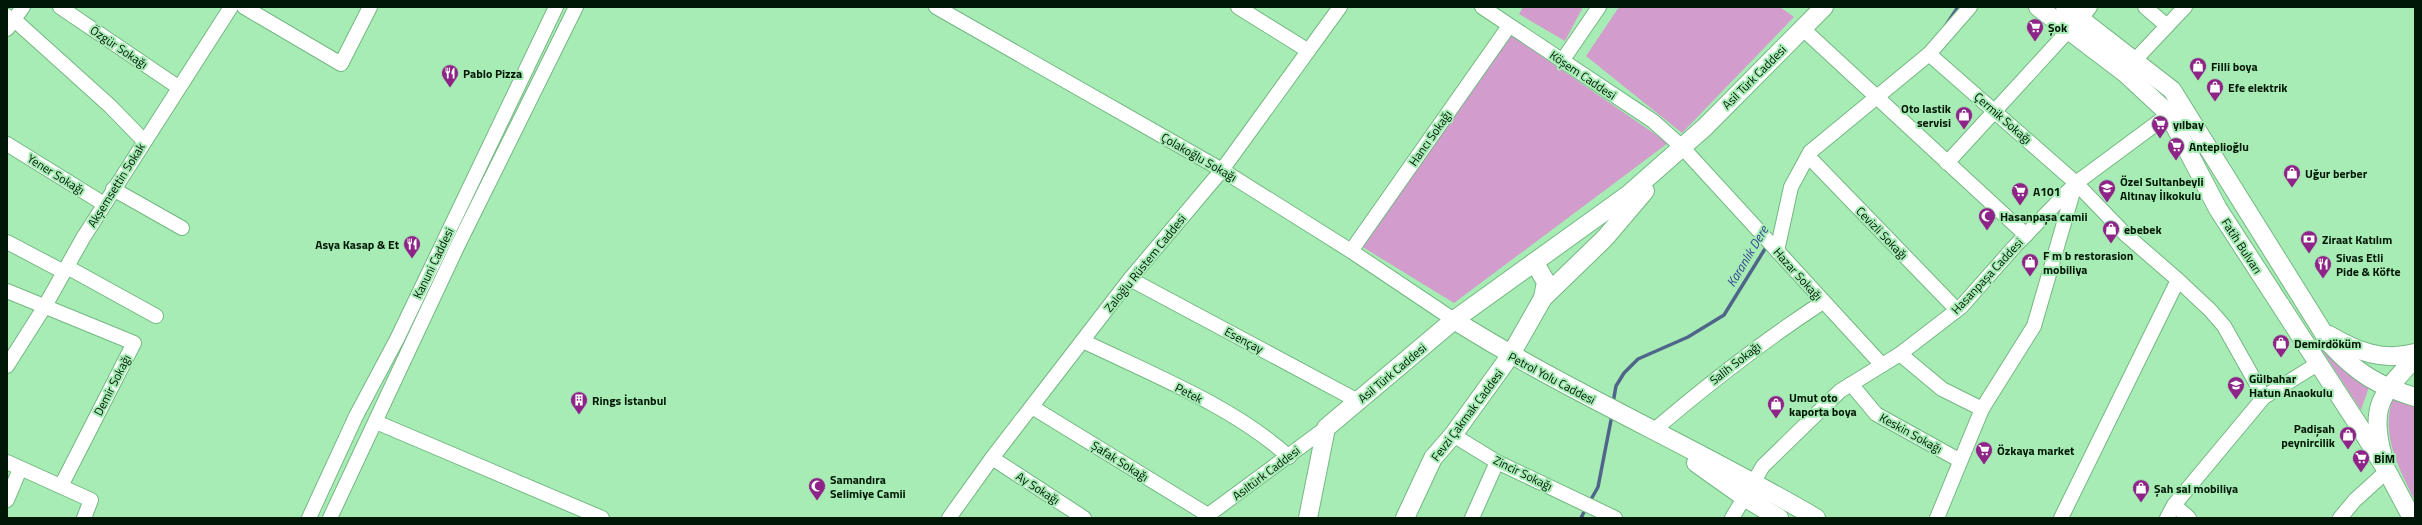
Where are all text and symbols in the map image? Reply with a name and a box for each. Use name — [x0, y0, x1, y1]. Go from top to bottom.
supermarket icon: Şok — [2025, 17, 2045, 42]
place label: Şok — [2048, 18, 2068, 37]
street label: Özgür Sokağı — [86, 21, 152, 73]
street label: Asil Türk Caddesi — [1717, 40, 1791, 114]
street label: Köşem Caddesi — [1546, 46, 1620, 104]
shop icon: Filli boya — [2188, 56, 2208, 81]
place label: Filli boya — [2211, 57, 2258, 76]
restaurant icon: Pablo Pizza — [440, 63, 460, 88]
place label: Pablo Pizza — [463, 64, 522, 83]
shop icon: Efe elektrik — [2205, 77, 2225, 102]
place label: Efe elektrik — [2228, 78, 2288, 97]
street label: Çermik Sokağı — [1970, 88, 2036, 148]
place label: Oto lastik servisi — [1901, 99, 1952, 132]
shop icon: Oto lastik servisi — [1954, 105, 1974, 130]
street label: Hancı Sokağı — [1404, 106, 1456, 170]
supermarket icon: yılbay — [2150, 114, 2170, 139]
place label: yılbay — [2173, 115, 2204, 134]
street label: Çolakoğlu Sokağı — [1158, 128, 1240, 186]
supermarket icon: Anteplioğlu — [2166, 136, 2186, 161]
place label: Anteplioğlu — [2189, 137, 2249, 156]
street label: Akşemsettin Sokak — [82, 139, 150, 231]
street label: Yener Sokağı — [24, 149, 88, 199]
shop icon: Uğur berber — [2282, 163, 2302, 188]
place label: Uğur berber — [2305, 164, 2368, 183]
place label: Özel Sultanbeyli Altınay İlkokulu — [2120, 172, 2204, 205]
school or university icon: Özel Sultanbeyli Altınay İlkokulu — [2097, 178, 2117, 203]
supermarket icon: A101 — [2010, 181, 2030, 206]
place label: A101 — [2033, 182, 2060, 201]
street label: Cevizli Sokağı — [1852, 202, 1912, 264]
mosque icon: Hasanpaşa camii — [1977, 206, 1997, 231]
place label: Hasanpaşa camii — [2000, 207, 2088, 226]
street label: Zaloğlu Rüstem Caddesi — [1099, 210, 1191, 316]
street label: Fatih Bulvarı — [2217, 214, 2267, 278]
shop icon: ebebek — [2101, 219, 2121, 244]
place label: ebebek — [2124, 220, 2162, 239]
water label: Karanlık Dere — [1721, 221, 1774, 290]
street label: Kanuni Caddesi — [408, 224, 458, 302]
bank icon: Ziraat Katılım — [2299, 229, 2319, 254]
place label: Ziraat Katılım — [2322, 230, 2392, 249]
restaurant icon: Asya Kasap & Et — [402, 234, 422, 259]
street label: Hasanpaşa Caddesi — [1947, 234, 2027, 318]
place label: Asya Kasap & Et — [315, 235, 400, 254]
street label: Hazar Sokağı — [1769, 243, 1827, 305]
place label: F m b restorasion mobiliya — [2043, 246, 2133, 279]
place label: Sivas Etli Pide & Köfte — [2336, 248, 2401, 281]
shop icon: F m b restorasion mobiliya — [2020, 252, 2040, 277]
restaurant icon: Sivas Etli Pide & Köfte — [2313, 254, 2333, 279]
street label: Esençay — [1221, 322, 1267, 358]
shop icon: Demirdöküm — [2271, 333, 2291, 358]
place label: Demirdöküm — [2294, 334, 2361, 353]
street label: Salih Sokağı — [1705, 337, 1765, 389]
street label: Asil Türk Caddesi — [1354, 339, 1430, 407]
street label: Petrol Yolu Caddesi — [1505, 347, 1599, 409]
street label: Demir Sokağı — [88, 351, 136, 419]
street label: Fevzi Çakmak Caddesi — [1426, 365, 1508, 465]
place label: Gülbahar Hatun Anaokulu — [2249, 369, 2333, 402]
school or university icon: Gülbahar Hatun Anaokulu — [2226, 375, 2246, 400]
street label: Petek — [1172, 378, 1207, 408]
place label: Umut oto kaporta boya — [1789, 388, 1857, 421]
building icon: Rings İstanbul — [569, 390, 589, 415]
place label: Rings İstanbul — [592, 391, 667, 410]
shop icon: Umut oto kaporta boya — [1766, 394, 1786, 419]
street label: Keskin Sokağı — [1876, 408, 1946, 458]
place label: Padişah peynircilik — [2281, 419, 2336, 452]
shop icon: Padişah peynircilik — [2338, 425, 2358, 450]
street label: Şafak Sokağı — [1088, 436, 1152, 486]
supermarket icon: Özkaya market — [1974, 440, 1994, 465]
street label: Asıltürk Caddesi — [1228, 441, 1304, 505]
place label: Özkaya market — [1997, 441, 2075, 460]
supermarket icon: BİM — [2351, 448, 2371, 473]
place label: BİM — [2374, 449, 2395, 468]
street label: Zincir Sokağı — [1490, 451, 1556, 495]
street label: Ay Sokağı — [1012, 467, 1064, 509]
place label: Samandıra Selimiye Camii — [830, 470, 906, 503]
mosque icon: Samandıra Selimiye Camii — [807, 476, 827, 501]
shop icon: Şah sal mobiliya — [2131, 478, 2151, 503]
place label: Şah sal mobiliya — [2154, 479, 2238, 498]

